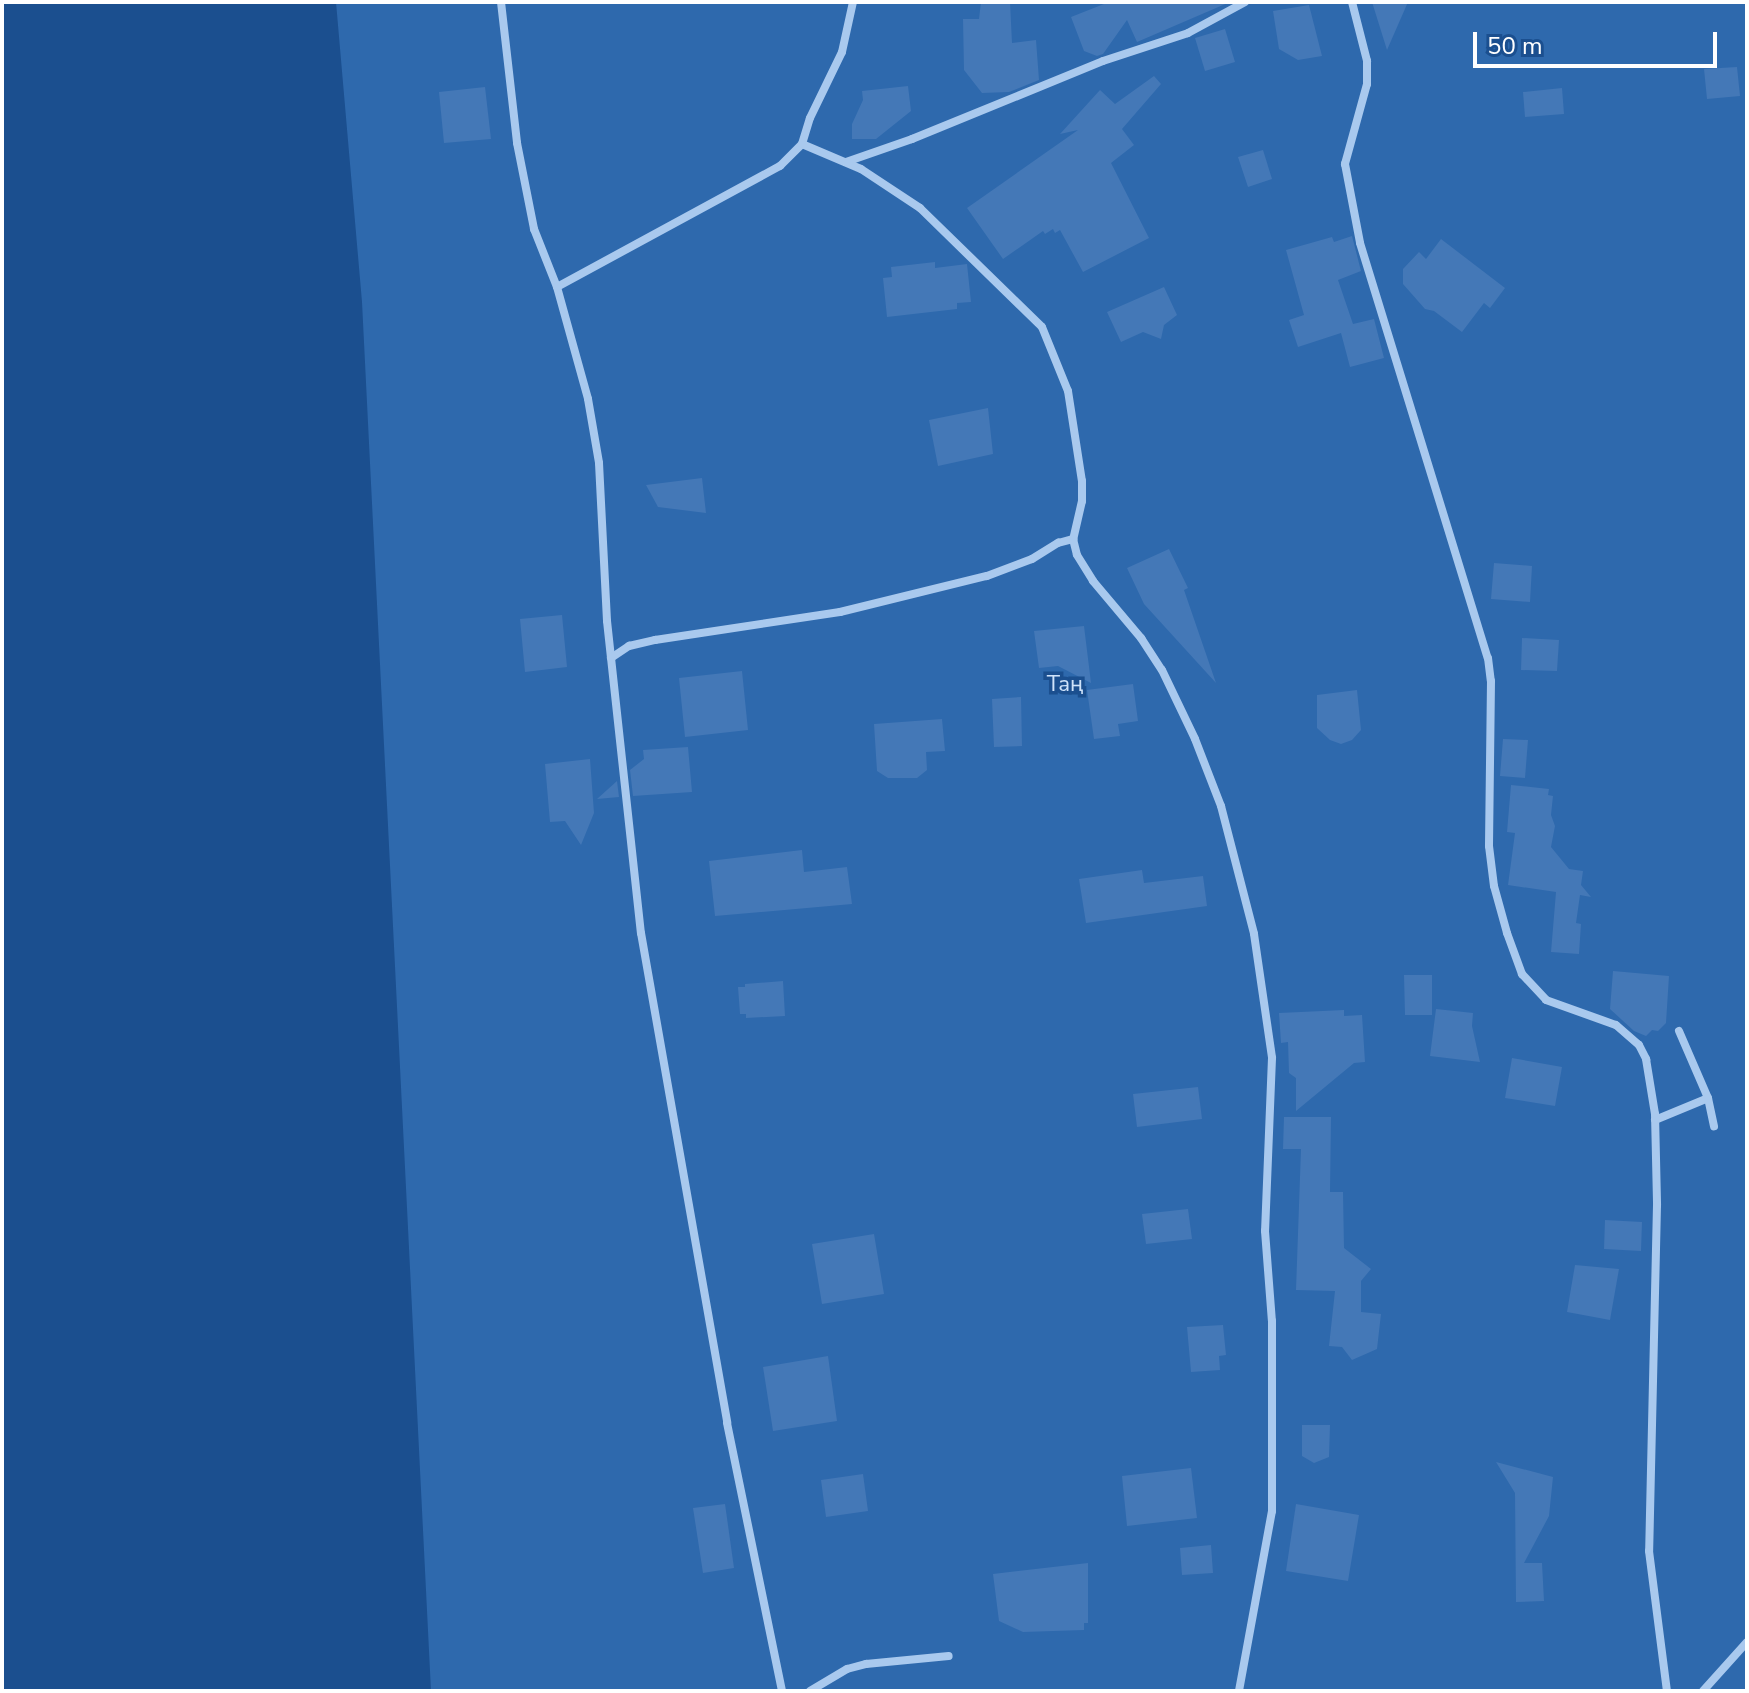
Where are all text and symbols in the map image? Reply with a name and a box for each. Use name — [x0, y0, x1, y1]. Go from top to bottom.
scale bar — [1477, 16, 1721, 66]
text: 50 m — [1487, 30, 1543, 62]
park label: Таң — [1047, 672, 1083, 698]

